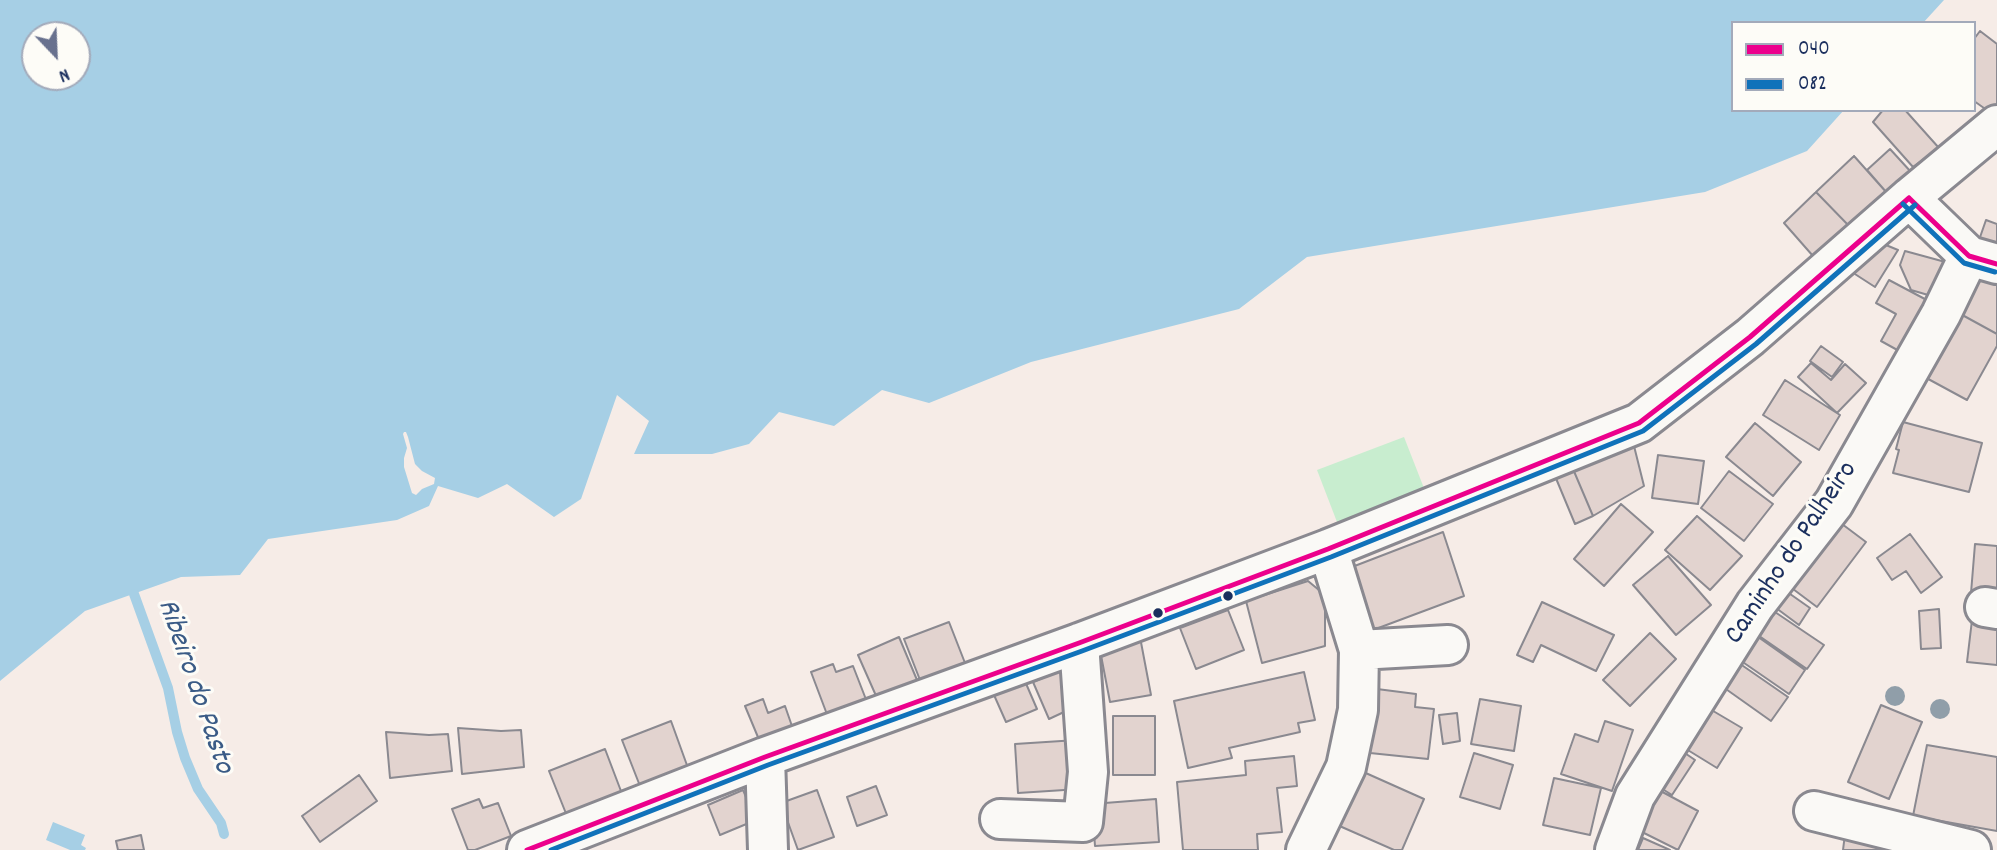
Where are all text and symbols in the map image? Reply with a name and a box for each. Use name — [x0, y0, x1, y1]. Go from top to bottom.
north arrow — [21, 21, 91, 91]
legend — [1731, 21, 1976, 112]
text: 040 — [1798, 35, 1830, 65]
text: N — [54, 60, 73, 88]
text: 082 — [1798, 70, 1827, 100]
street label: Caminho do Palheiro — [1719, 456, 1867, 652]
unlabelled marker — [1221, 589, 1235, 603]
water label: Ribeiro do Pasto — [146, 595, 240, 779]
unlabelled marker — [1151, 606, 1165, 620]

